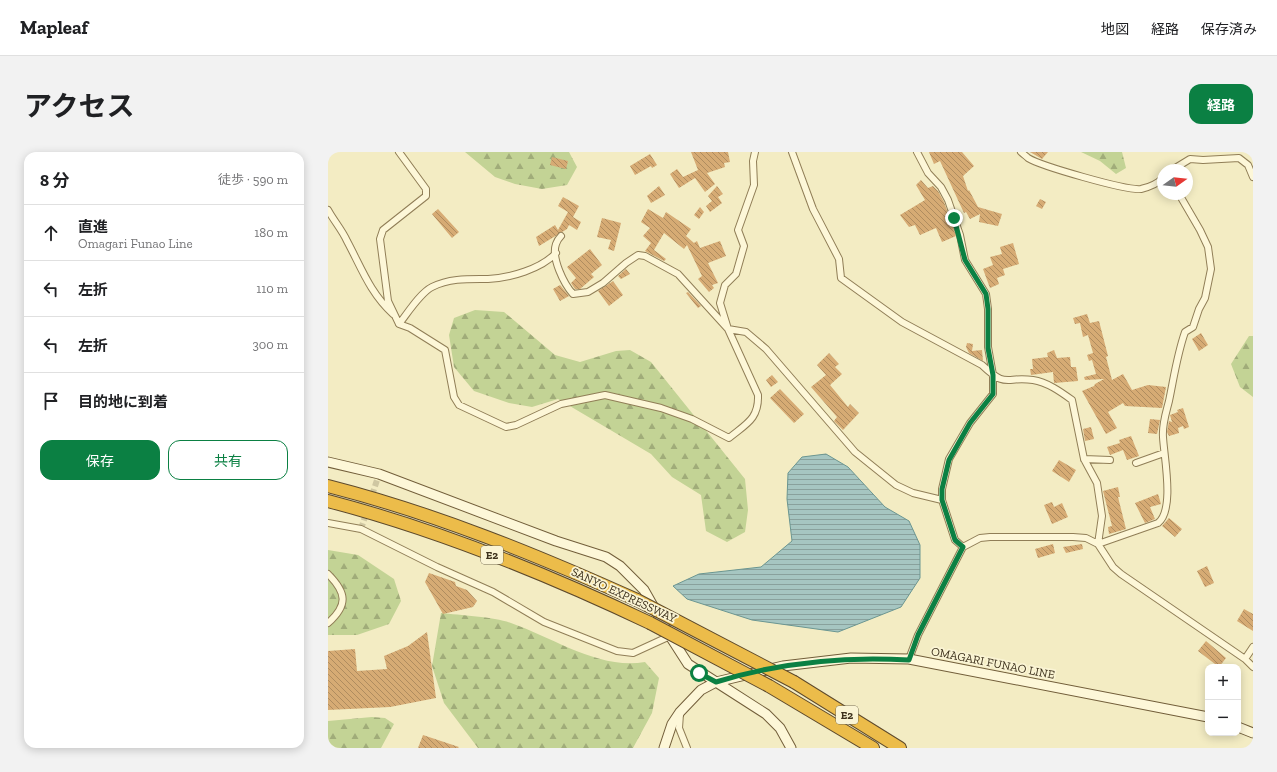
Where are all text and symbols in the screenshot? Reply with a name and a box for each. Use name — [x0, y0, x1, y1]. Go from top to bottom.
text: Mapleaf — [20, 16, 88, 39]
text: 地図 — [1101, 21, 1129, 38]
text: 経路 — [1151, 21, 1179, 38]
text: 保存済み — [1201, 21, 1257, 38]
button: 経路 — [1189, 84, 1253, 124]
text: アクセス — [24, 90, 135, 123]
north arrow — [1157, 164, 1193, 200]
text: 8 分 — [40, 170, 69, 190]
text: 徒歩 · 590 m — [218, 172, 288, 187]
route end — [945, 209, 963, 227]
text: 直進 — [78, 218, 108, 236]
icon: ahead — [40, 222, 62, 244]
text: 180 m — [254, 225, 288, 240]
text: Omagari Funao Line — [78, 236, 193, 251]
icon: left — [40, 278, 62, 300]
text: 左折 — [78, 281, 108, 299]
text: 110 m — [256, 281, 288, 296]
icon: left — [40, 334, 62, 356]
text: 左折 — [78, 337, 108, 355]
text: 300 m — [252, 337, 288, 352]
icon: arrive — [40, 390, 62, 412]
text: 目的地に到着 — [78, 393, 168, 411]
button: 保存 — [40, 440, 160, 480]
button: 共有 — [168, 440, 288, 480]
road number: E2 — [481, 546, 503, 564]
street label: SANYO EXPRESSWAY — [569, 564, 679, 626]
street label: OMAGARI FUNAO LINE — [930, 644, 1056, 682]
route start — [690, 664, 708, 682]
map controls — [1205, 664, 1241, 736]
button: + — [1205, 664, 1241, 700]
button: − — [1205, 700, 1241, 736]
road number: E2 — [836, 706, 858, 724]

